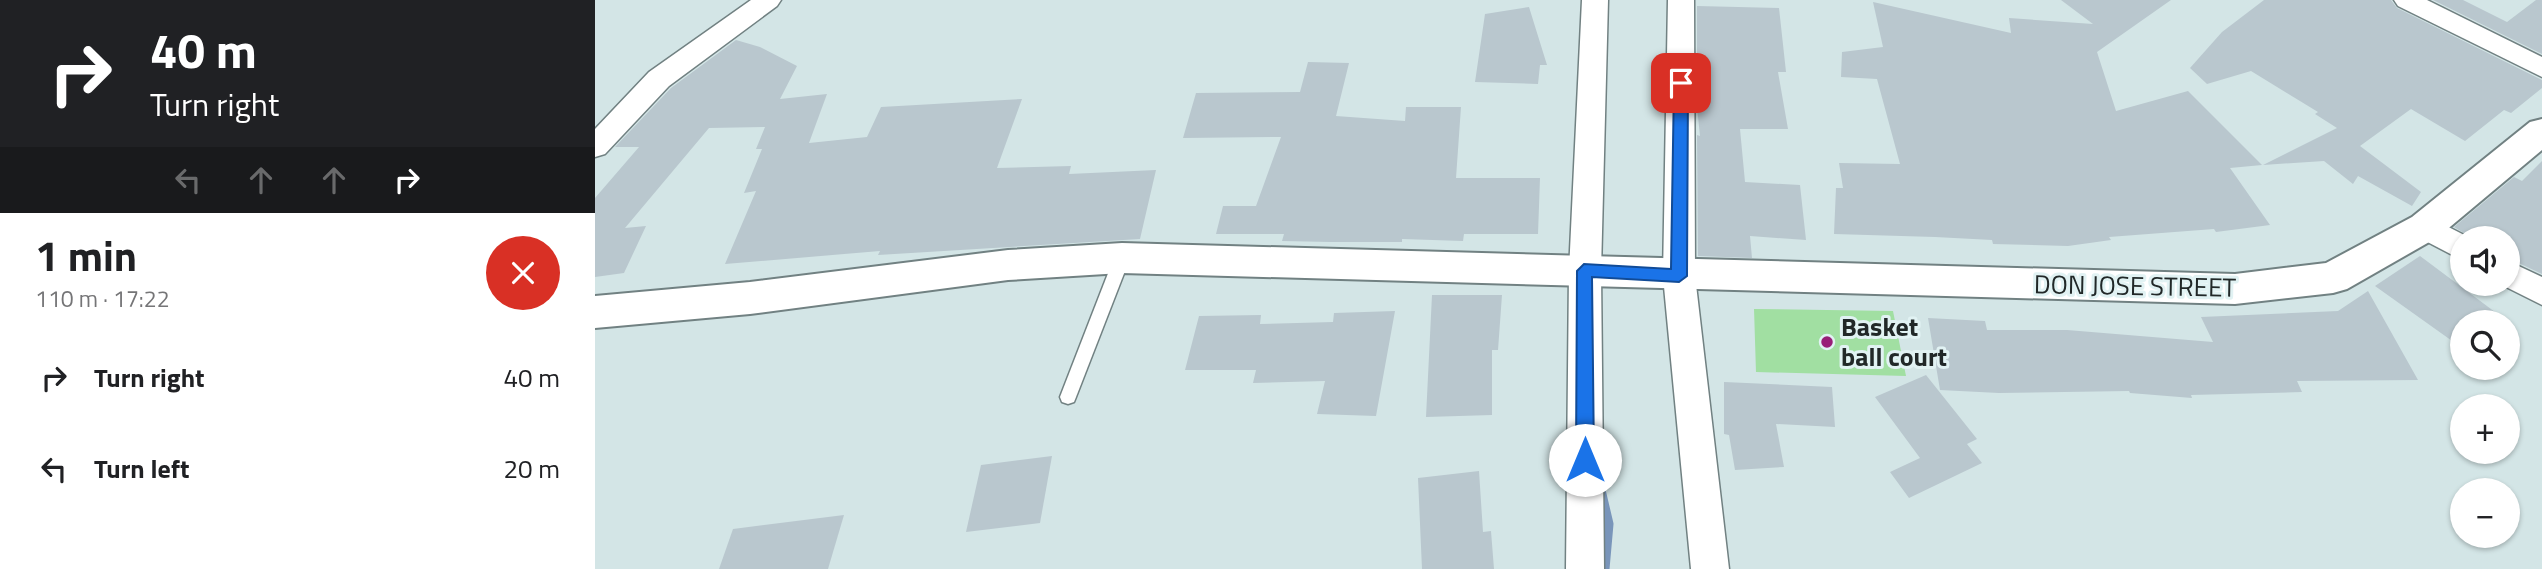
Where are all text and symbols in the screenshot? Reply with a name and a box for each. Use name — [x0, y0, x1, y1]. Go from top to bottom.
text: 40 m — [150, 12, 257, 87]
icon: right — [35, 28, 126, 119]
pin — [1651, 53, 1711, 113]
icon: arrive — [1662, 64, 1700, 102]
text: Turn right — [150, 80, 279, 128]
icon: left — [169, 161, 207, 199]
icon: ahead — [242, 161, 280, 199]
icon: ahead — [315, 161, 353, 199]
icon: right — [388, 161, 426, 199]
text: 1 min — [35, 223, 137, 287]
map controls — [2450, 226, 2520, 548]
button: sound — [2450, 226, 2520, 296]
button: close — [486, 236, 560, 310]
street label: DON JOSE STREET — [2034, 264, 2237, 307]
text: 110 m · 17:22 — [35, 281, 170, 316]
place label: Basket ball court — [1841, 307, 1947, 376]
button: search — [2450, 310, 2520, 380]
marker: Basket ball court — [1819, 334, 1835, 350]
text: Turn right — [94, 358, 205, 397]
text: 40 m — [503, 358, 560, 397]
icon: right — [35, 359, 73, 397]
button: + — [2450, 394, 2520, 464]
position arrow — [1548, 423, 1622, 497]
text: Turn left — [94, 449, 189, 488]
text: 20 m — [503, 449, 560, 488]
icon: left — [35, 450, 73, 488]
button: − — [2450, 478, 2520, 548]

